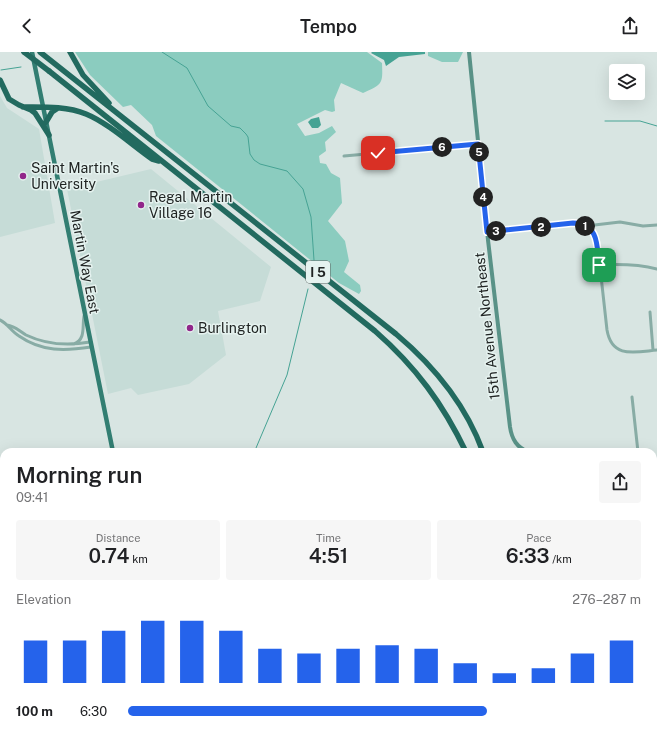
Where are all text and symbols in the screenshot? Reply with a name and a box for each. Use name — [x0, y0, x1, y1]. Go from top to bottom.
icon: back — [16, 15, 38, 37]
icon: share — [619, 15, 641, 37]
text: Tempo — [300, 16, 357, 37]
map controls — [609, 64, 645, 100]
button: layers — [609, 64, 645, 100]
pin — [361, 136, 395, 170]
pin: 6 — [432, 137, 452, 157]
text: 6 — [438, 141, 446, 153]
icon: check — [367, 142, 389, 164]
pin: 5 — [469, 142, 489, 162]
text: 5 — [475, 146, 483, 158]
place label: Saint Martin's University — [31, 160, 119, 192]
marker: Saint Martin's University — [18, 171, 28, 181]
pin: 4 — [473, 187, 493, 207]
place label: Regal Martin Village 16 — [149, 189, 232, 221]
text: 4 — [479, 191, 487, 203]
marker: Regal Martin Village 16 — [136, 200, 146, 210]
street label: Martin Way East — [67, 209, 103, 315]
pin: 1 — [575, 216, 595, 236]
pin: 2 — [531, 217, 551, 237]
text: 1 — [583, 220, 587, 232]
pin: 3 — [486, 221, 506, 241]
text: 2 — [538, 221, 545, 233]
text: 3 — [492, 225, 500, 237]
pin — [582, 248, 616, 282]
street label: 15th Avenue Northeast — [471, 252, 503, 400]
icon: arrive — [588, 254, 610, 276]
road number: I 5 — [306, 261, 330, 283]
place label: Burlington — [198, 320, 267, 336]
marker: Burlington — [185, 323, 195, 333]
button: share — [599, 461, 641, 503]
text: Morning run — [16, 462, 142, 488]
text: 09:41 — [16, 490, 48, 505]
text: Distance — [96, 532, 140, 544]
text: Time — [316, 532, 341, 544]
text: Pace — [526, 532, 551, 544]
text: 0.74 — [88, 544, 129, 568]
text: 4:51 — [309, 544, 348, 568]
text: 6:33 — [506, 544, 550, 568]
text: km — [129, 553, 148, 565]
text: /km — [550, 553, 572, 565]
text: Elevation — [16, 592, 71, 607]
text: 276–287 m — [572, 592, 641, 607]
text: 100 m — [16, 704, 53, 719]
text: 6:30 — [80, 704, 107, 719]

